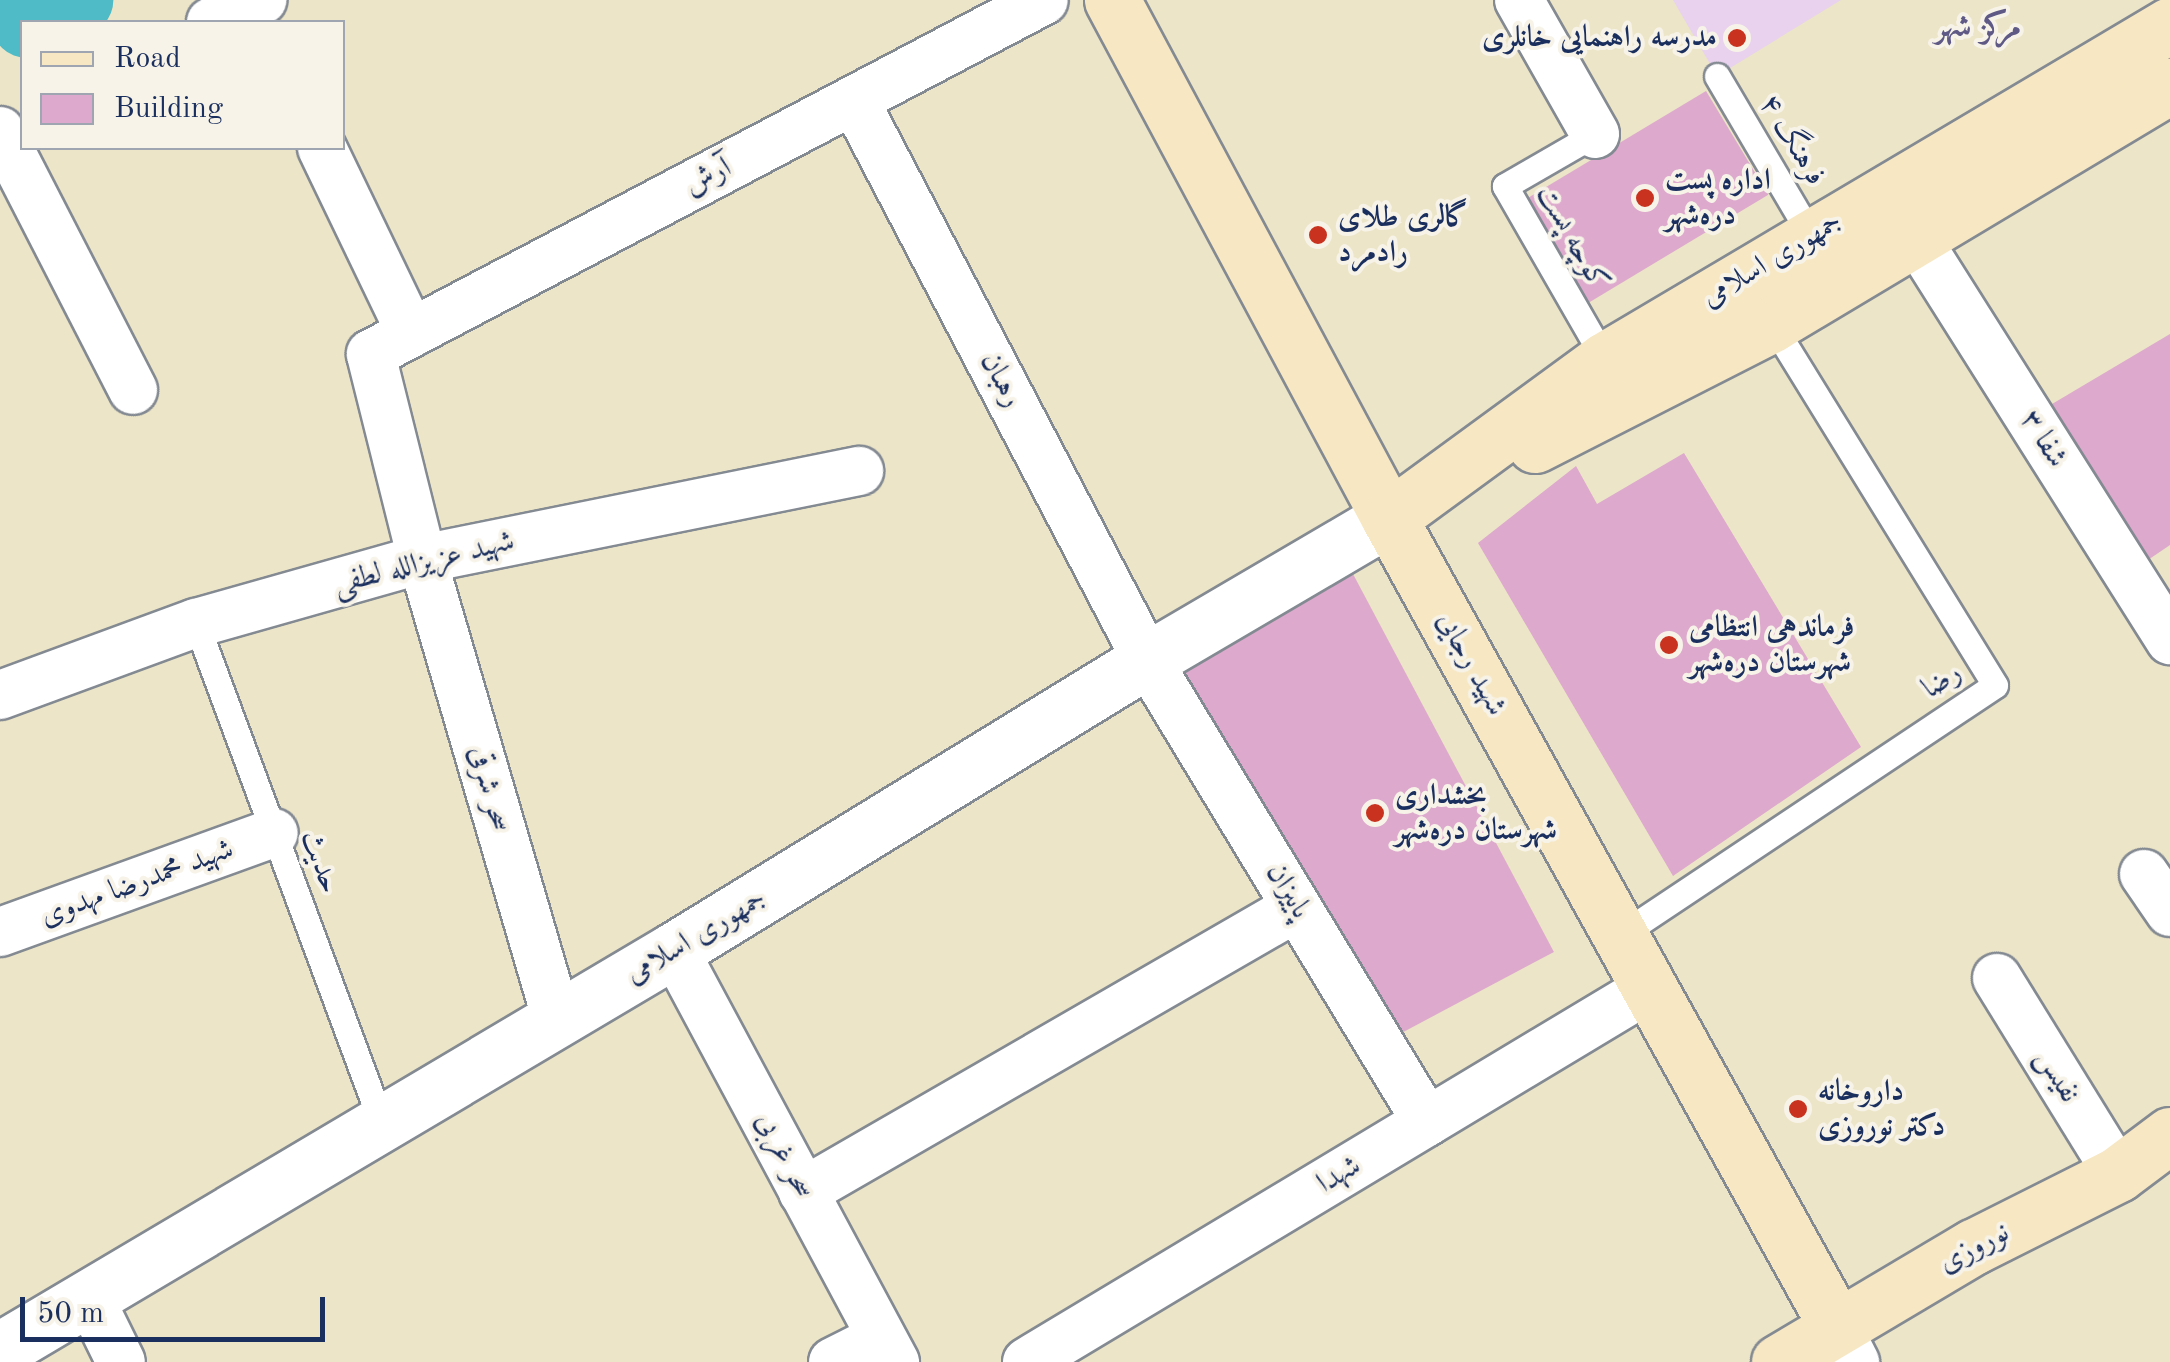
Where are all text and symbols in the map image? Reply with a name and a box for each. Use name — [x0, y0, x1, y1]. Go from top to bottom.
district label: مرکز شهر — [1935, 9, 2021, 47]
legend — [20, 20, 345, 150]
place label: مدرسه راهنمایی خانلری — [1482, 20, 1717, 56]
marker: مدرسه راهنمایی خانلری — [1726, 27, 1748, 49]
text: Road — [114, 44, 181, 74]
street label: فرهنگ ۴ — [1751, 88, 1833, 192]
text: Building — [114, 94, 223, 124]
street label: آرش — [678, 150, 738, 204]
place label: اداره پست دره‌شهر — [1665, 163, 1771, 234]
street label: کوچه پست — [1527, 179, 1617, 297]
marker: اداره پست دره‌شهر — [1634, 187, 1656, 209]
place label: گالری طلای رادمرد — [1338, 200, 1468, 270]
street label: جمهوری اسلامی — [1695, 204, 1849, 316]
marker: گالری طلای رادمرد — [1307, 224, 1329, 246]
street label: رهبان — [972, 346, 1030, 414]
street label: شفا ۳ — [2012, 404, 2074, 474]
street label: شهید عزیزالله لطفی — [330, 523, 518, 603]
street label: شهید رجایی — [1428, 606, 1514, 722]
place label: فرماندهی انتظامی شهرستان دره‌شهر — [1689, 610, 1854, 680]
marker: فرماندهی انتظامی شهرستان دره‌شهر — [1658, 634, 1680, 656]
street label: رضا — [1915, 655, 1969, 707]
street label: سحر شرقی — [460, 742, 518, 836]
place label: بخشداری شهرستان دره‌شهر — [1395, 778, 1557, 848]
marker: بخشداری شهرستان دره‌شهر — [1364, 802, 1386, 824]
street label: حدیث — [292, 826, 348, 898]
street label: شهید محمدرضا مهدوی — [35, 831, 239, 935]
street label: پاییزان — [1258, 857, 1318, 925]
street label: جمهوری اسلامی — [619, 881, 773, 993]
street label: نفیس — [2027, 1042, 2087, 1110]
place label: داروخانه دکتر نوروزی — [1818, 1074, 1945, 1144]
marker: داروخانه دکتر نوروزی — [1787, 1098, 1809, 1120]
street label: سحر غربی — [746, 1107, 822, 1205]
street label: شهدا — [1311, 1148, 1367, 1202]
street label: نوروزی — [1932, 1215, 2016, 1281]
scale bar — [25, 1277, 330, 1339]
text: 50 m — [37, 1299, 104, 1329]

